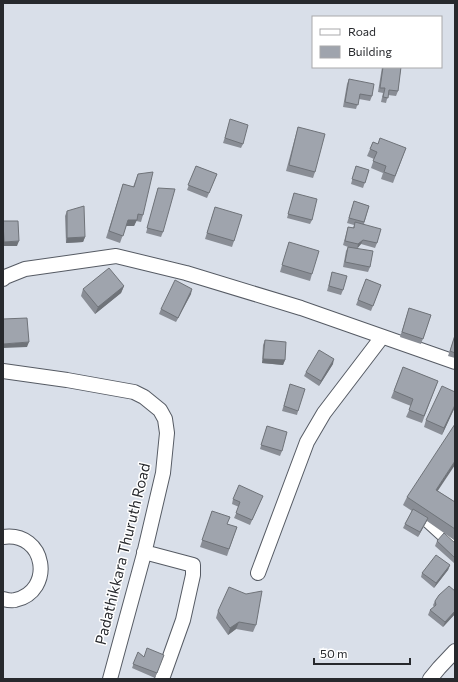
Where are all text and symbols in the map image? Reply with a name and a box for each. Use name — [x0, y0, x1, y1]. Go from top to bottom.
legend — [312, 16, 442, 68]
text: Road — [348, 24, 376, 38]
text: Building — [348, 44, 392, 58]
street label: Padathikkara Thuruth Road — [91, 461, 153, 646]
scale bar — [314, 640, 410, 666]
text: 50 m — [320, 646, 348, 660]

